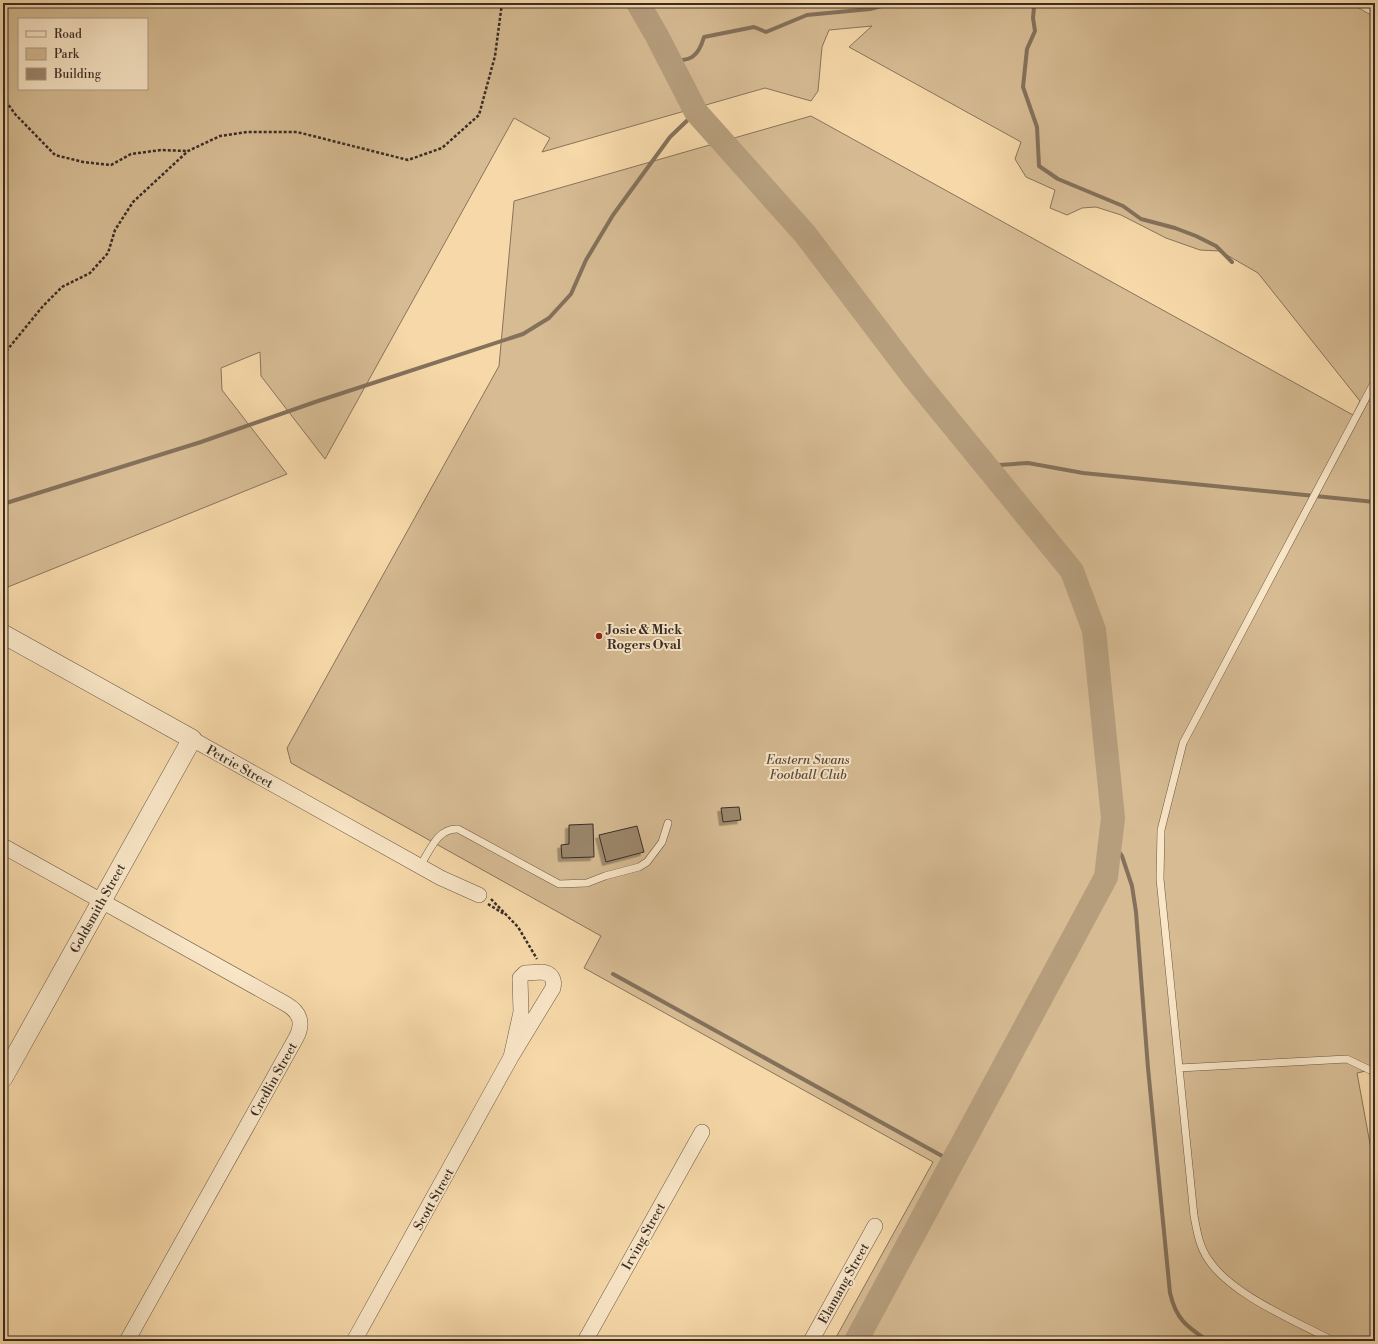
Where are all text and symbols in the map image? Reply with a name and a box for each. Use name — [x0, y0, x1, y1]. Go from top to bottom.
legend — [18, 18, 148, 90]
text: Road — [54, 27, 82, 42]
text: Park — [54, 47, 80, 62]
text: Building — [53, 67, 102, 82]
place label: Josie & Mick Rogers Oval — [605, 622, 683, 653]
marker: Josie & Mick Rogers Oval — [594, 631, 604, 641]
street label: Petrie Street — [203, 742, 276, 792]
park label: Eastern Swans Football Club — [765, 752, 850, 783]
street label: Goldsmith Street — [67, 861, 129, 956]
street label: Credlin Street — [247, 1039, 301, 1119]
street label: Scott Street — [410, 1165, 458, 1233]
street label: Irving Street — [619, 1200, 669, 1273]
street label: Elamang Street — [815, 1240, 873, 1327]

